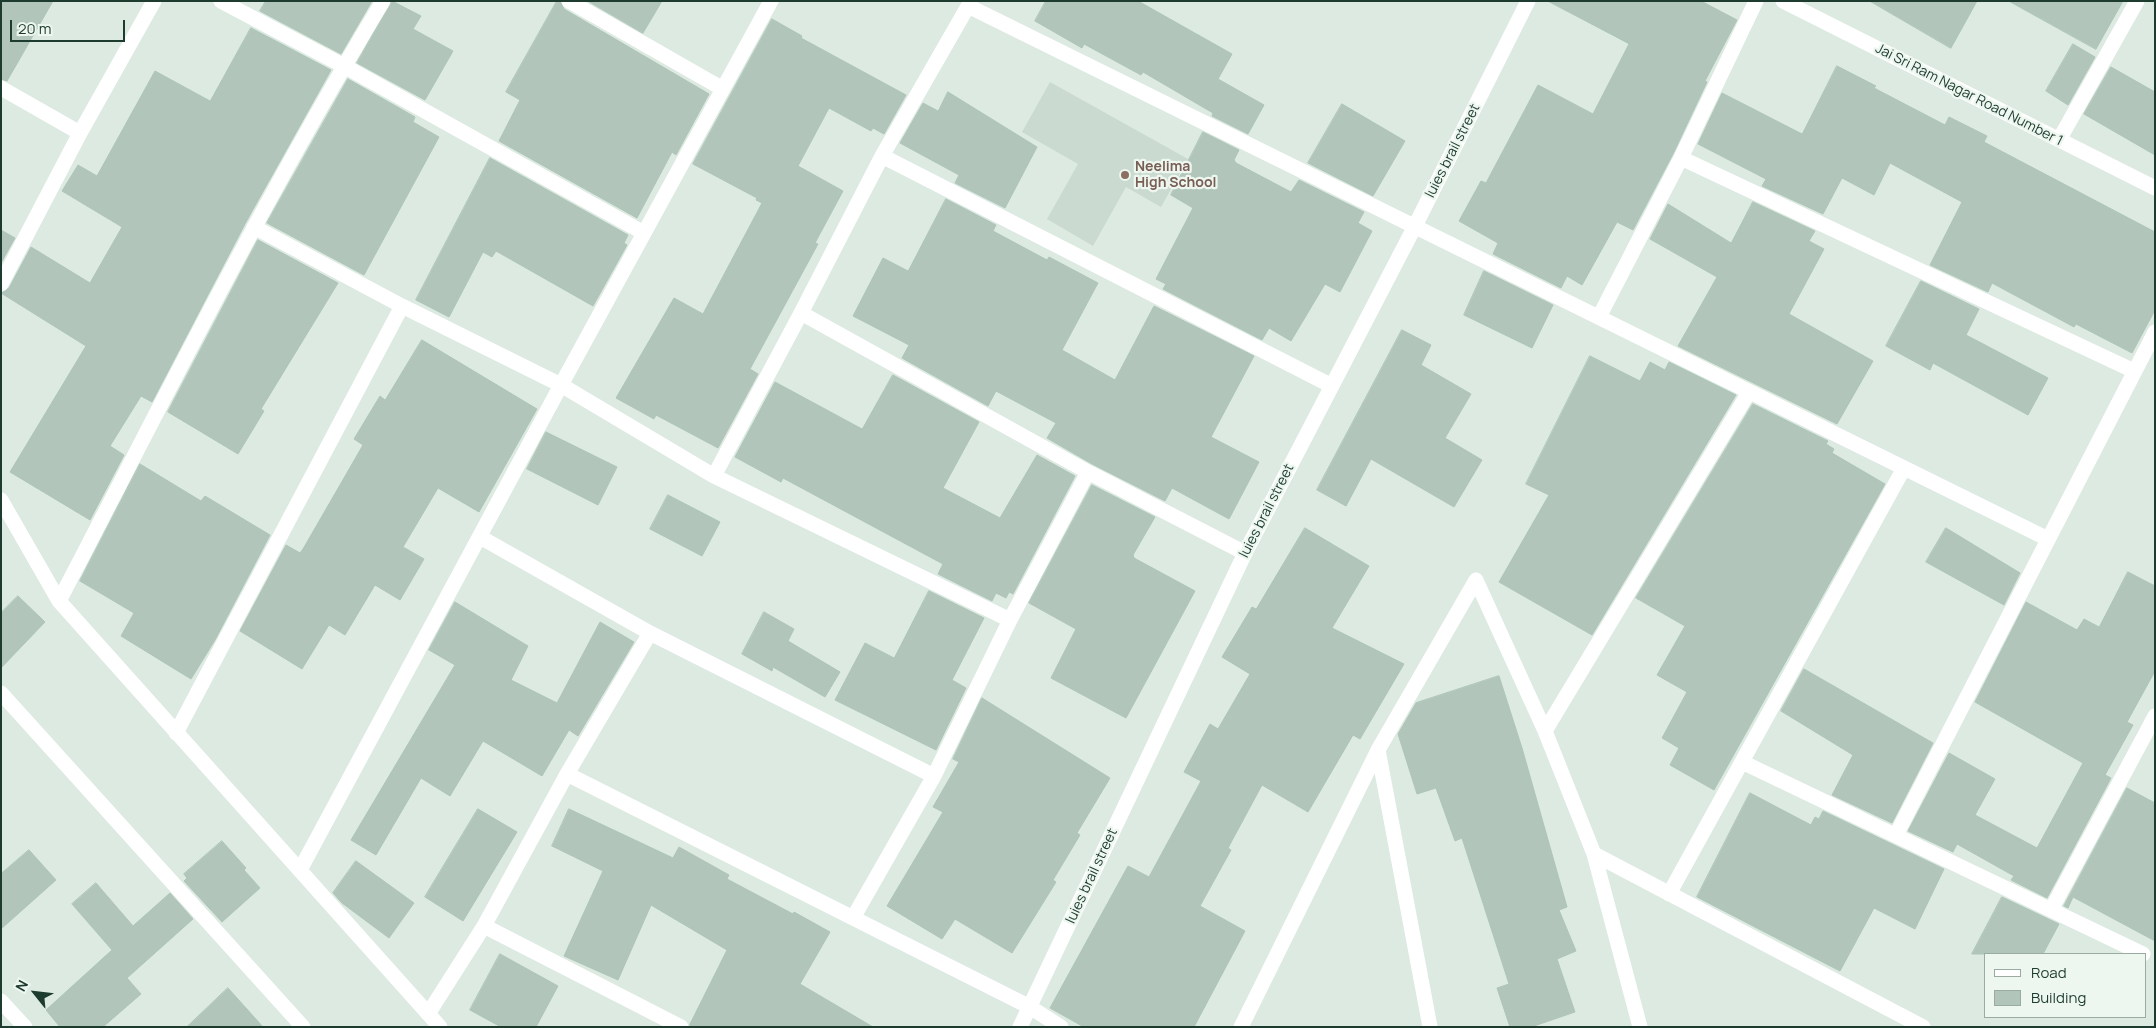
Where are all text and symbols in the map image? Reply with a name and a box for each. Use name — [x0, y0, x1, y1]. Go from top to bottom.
scale bar — [12, 10, 128, 42]
text: 20 m — [18, 18, 51, 39]
street label: Jai Sri Ram Nagar Road Number 1 — [1872, 40, 2066, 150]
street label: luies brail street — [1422, 101, 1484, 201]
place label: Neelima High School — [1135, 159, 1216, 192]
marker: Neelima High School — [1119, 169, 1131, 181]
street label: luies brail street — [1236, 461, 1298, 561]
street label: luies brail street — [1063, 826, 1121, 926]
legend — [1984, 953, 2146, 1018]
text: Road — [2031, 962, 2067, 983]
north arrow — [10, 968, 60, 1018]
text: N — [11, 976, 32, 994]
text: Building — [2031, 987, 2086, 1008]

